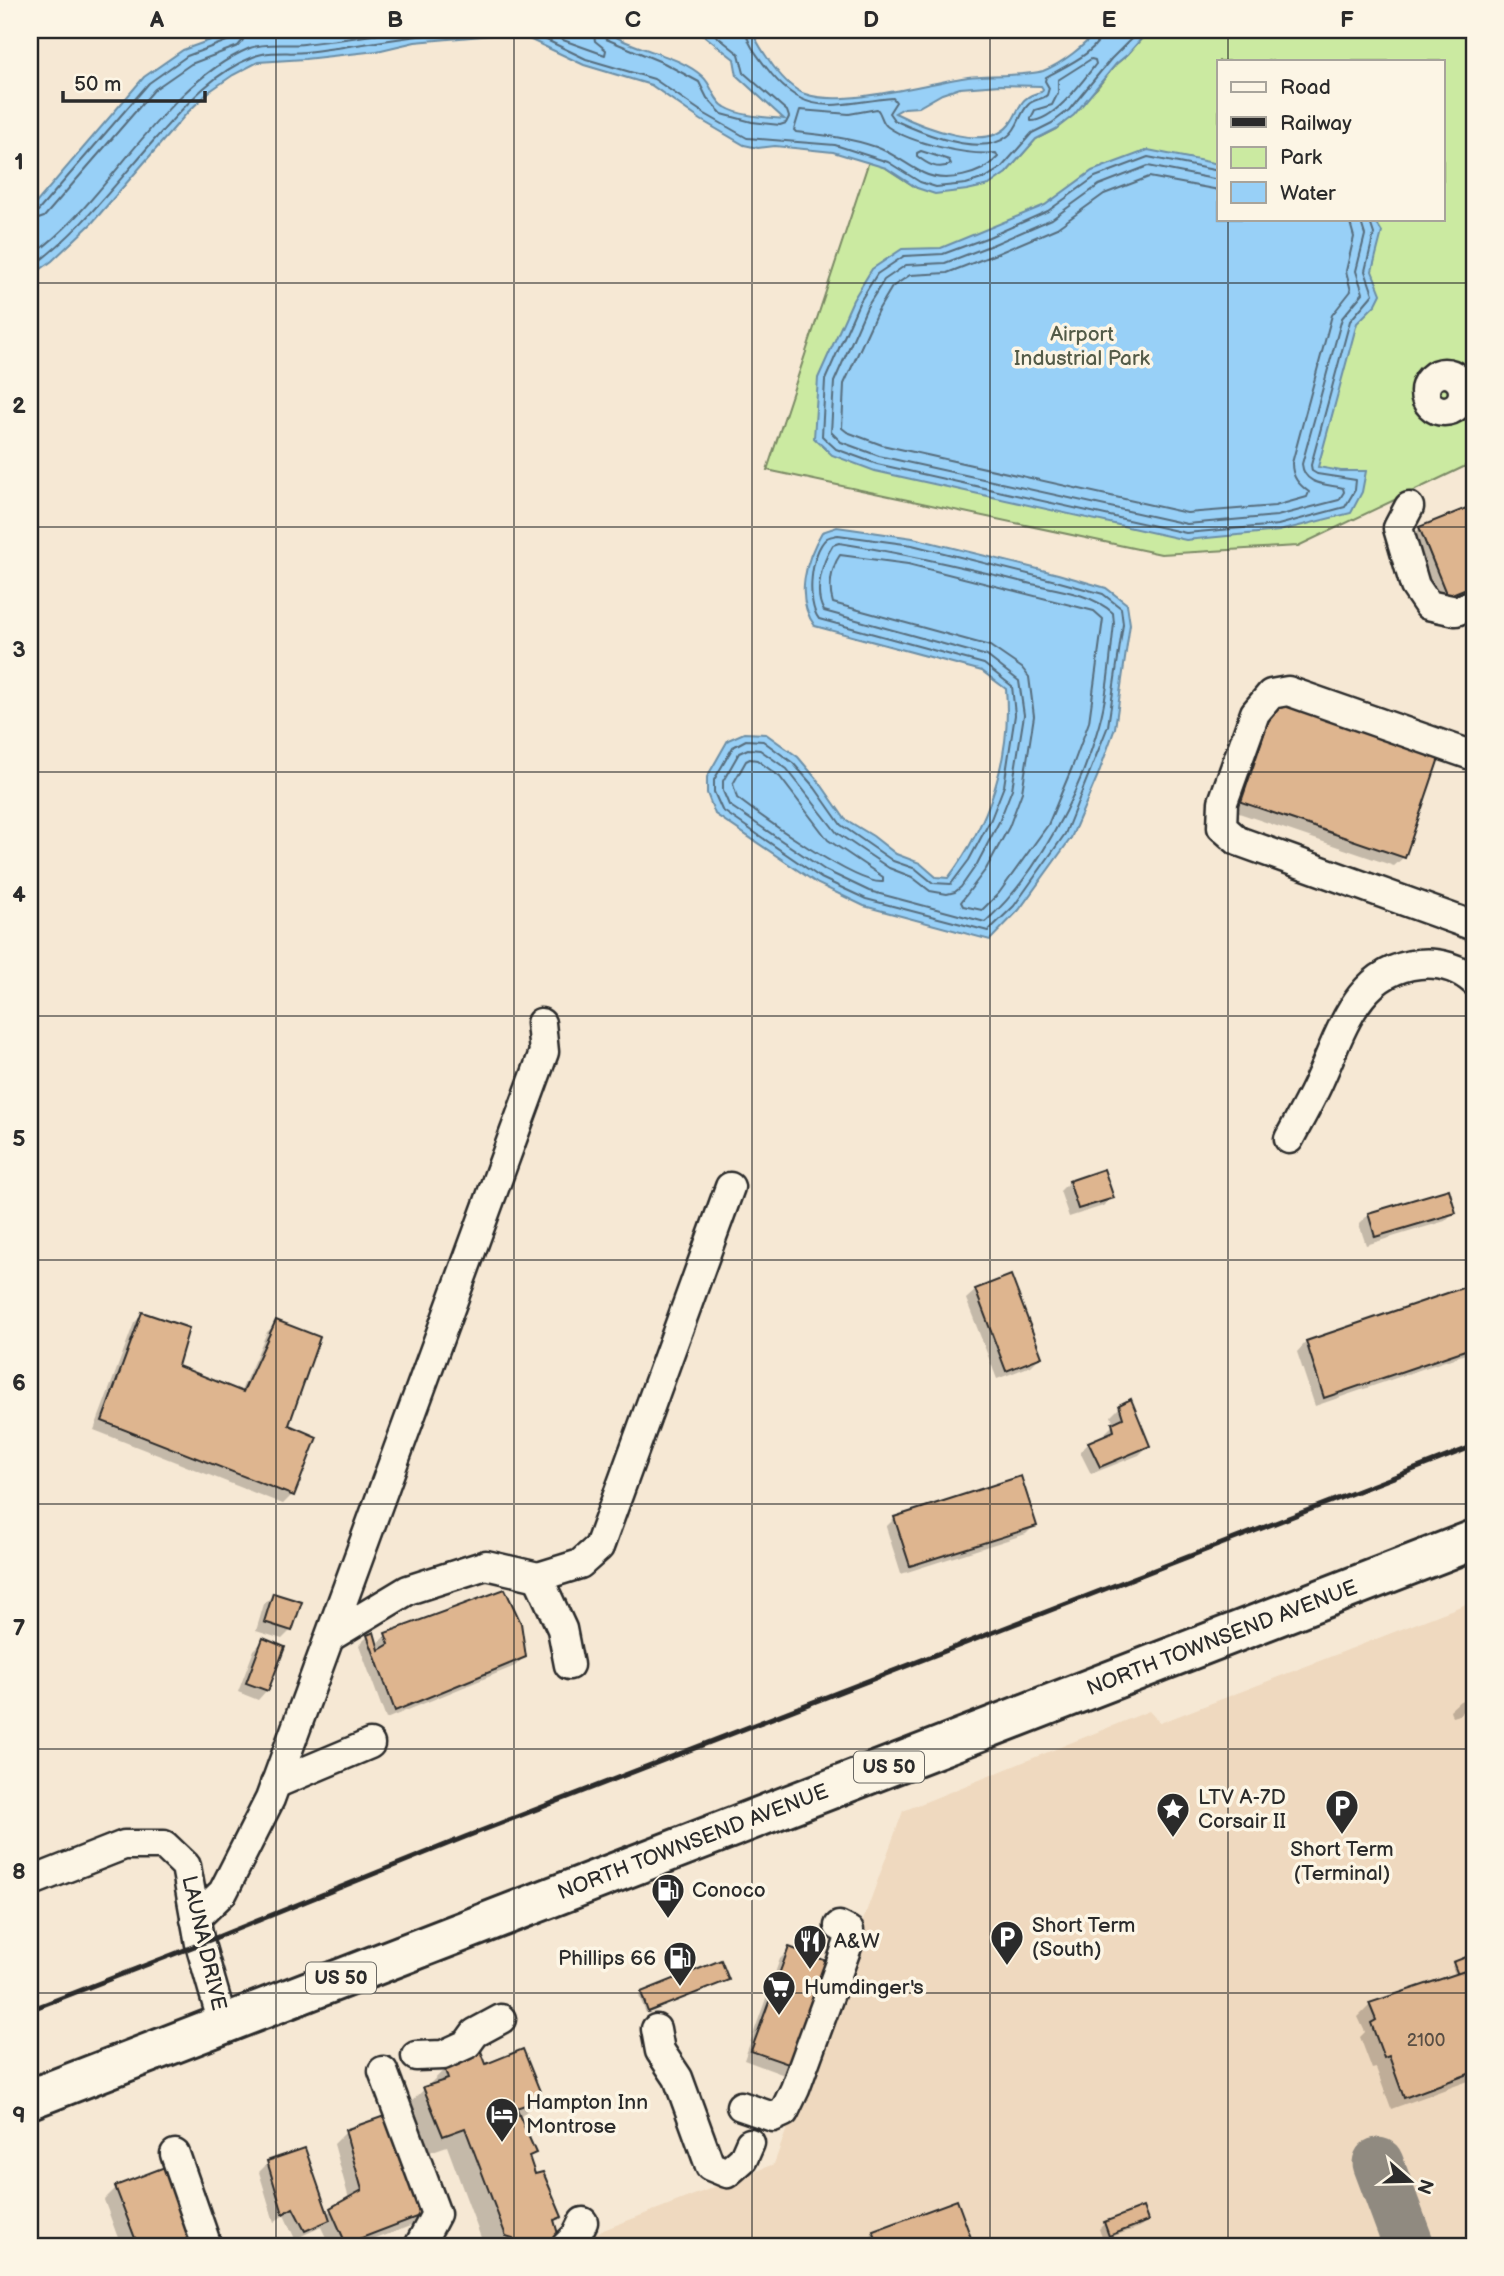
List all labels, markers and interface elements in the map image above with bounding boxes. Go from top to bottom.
text: A [149,6,165,34]
text: B [387,6,403,34]
text: C [625,6,641,34]
text: D [863,6,879,34]
text: E [1102,6,1117,34]
text: F [1340,6,1354,34]
scale bar [63,60,205,104]
legend [1217,60,1444,220]
text: 50 m [74,72,121,97]
text: Road [1280,75,1331,100]
text: Railway [1280,111,1352,136]
text: Park [1280,145,1323,170]
text: 1 [14,148,24,176]
text: Water [1280,181,1336,206]
park label: Airport Industrial Park [1014,322,1151,371]
text: 2 [12,392,26,420]
text: 3 [12,636,26,664]
text: 4 [12,881,26,909]
text: 5 [12,1125,26,1153]
text: 6 [12,1369,26,1397]
street label: NORTH TOWNSEND AVENUE [1083,1575,1361,1701]
text: 7 [13,1614,26,1642]
road number: US 50 [854,1751,924,1782]
street label: NORTH TOWNSEND AVENUE [554,1779,832,1905]
place label: LTV A-7D Corsair II [1198,1785,1286,1834]
parking icon: Short Term (Terminal) [1323,1787,1361,1836]
place icon: LTV A-7D Corsair II [1154,1790,1192,1839]
place label: Short Term (Terminal) [1290,1837,1394,1886]
text: 8 [12,1858,26,1886]
fuel station icon: Conoco [649,1871,687,1920]
street label: LAUNA DRIVE [176,1873,232,2013]
place label: Conoco [692,1878,766,1903]
place label: Short Term (South) [1032,1913,1135,1962]
parking icon: Short Term (South) [988,1918,1026,1967]
restaurant icon: A&W [791,1922,829,1971]
place label: A&W [834,1929,880,1954]
fuel station icon: Phillips 66 [661,1939,699,1988]
place label: Phillips 66 [558,1946,656,1971]
road number: US 50 [306,1962,376,1994]
supermarket icon: Humdinger's [760,1968,798,2017]
place label: Humdinger's [804,1975,924,2000]
house number: 2100 [1407,2030,1445,2051]
place label: Hampton Inn Montrose [526,2090,648,2139]
hotel icon: Hampton Inn Montrose [483,2095,521,2144]
text: 9 [12,2102,26,2130]
north arrow [1374,2146,1444,2216]
text: N [1411,2176,1438,2197]

